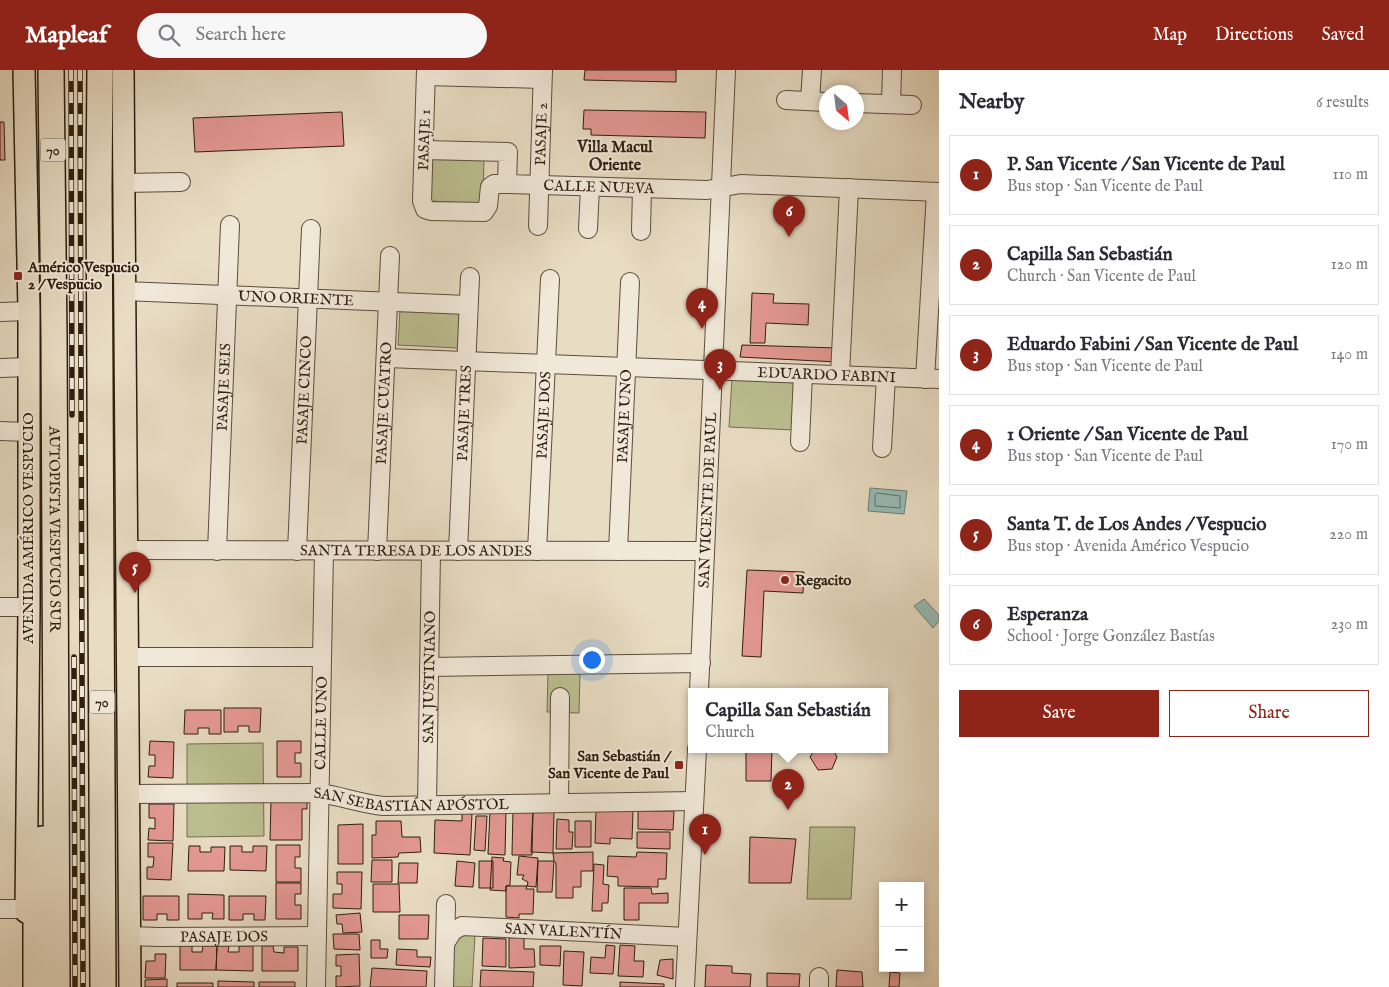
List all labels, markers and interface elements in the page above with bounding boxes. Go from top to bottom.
search box [137,13,487,58]
text: Mapleaf [25,20,107,51]
icon: search [155,21,183,49]
text: Search here [195,23,286,47]
text: Map [1153,24,1187,47]
text: Directions [1215,24,1293,47]
text: Saved [1321,24,1364,47]
north arrow [819,85,864,130]
text: Nearby [959,89,1024,116]
text: 6 results [1316,93,1369,113]
street label: PASAJE 2 [531,102,552,166]
street label: PASAJE 1 [414,109,435,171]
road number: 70 [40,138,66,162]
district label: Villa Macul Oriente [576,138,653,176]
text: P. San Vicente / San Vicente de Paul [1007,153,1285,177]
text: 1 [973,165,979,185]
text: 110 m [1332,165,1368,185]
street label: CALLE NUEVA [543,176,656,198]
text: Bus stop · San Vicente de Paul [1007,177,1203,197]
pin: 6 [773,196,805,237]
text: Capilla San Sebastián [1007,243,1173,267]
text: 2 [972,255,980,275]
text: 120 m [1331,255,1368,275]
place label: Américo Vespucio 2 / Vespucio [27,258,139,294]
text: Church · San Vicente de Paul [1007,267,1196,287]
marker: Américo Vespucio 2 / Vespucio [12,270,24,282]
street label: UNO ORIENTE [238,287,354,310]
pin: 4 [686,288,718,329]
text: Eduardo Fabini / San Vicente de Paul [1007,333,1298,357]
street label: PASAJE CINCO [293,335,316,445]
street label: PASAJE CUATRO [372,341,396,465]
street label: PASAJE SEIS [213,343,235,432]
text: 3 [973,345,979,365]
text: 140 m [1330,345,1368,365]
pin: 3 [704,349,736,390]
text: Bus stop · San Vicente de Paul [1007,357,1203,377]
street label: EDUARDO FABINI [757,363,897,387]
street label: PASAJE TRES [453,365,476,462]
street label: PASAJE UNO [613,369,636,463]
street label: PASAJE DOS [532,371,556,460]
street label: AVENIDA AMÉRICO VESPUCIO [19,412,38,645]
street label: SAN VICENTE DE PAUL [694,412,721,588]
text: 1 Oriente / San Vicente de Paul [1007,423,1248,447]
street label: AUTOPISTA VESPUCIO SUR [44,425,64,633]
text: 4 [972,435,980,455]
text: 170 m [1331,435,1368,455]
text: Bus stop · San Vicente de Paul [1007,447,1203,467]
text: Santa T. de Los Andes / Vespucio [1007,513,1267,537]
text: 5 [973,525,979,545]
text: 220 m [1329,525,1368,545]
text: Bus stop · Avenida Américo Vespucio [1007,537,1249,557]
street label: SANTA TERESA DE LOS ANDES [300,541,532,561]
pin: 5 [119,552,151,593]
place label: Regacito [795,571,851,590]
marker: Regacito [779,574,791,586]
text: Esperanza [1007,603,1088,627]
street label: SAN JUSTINIANO [419,611,440,744]
text: 6 [973,615,979,635]
text: 230 m [1331,615,1368,635]
text: School · Jorge González Bastías [1007,627,1215,647]
your location [579,647,605,673]
street label: CALLE UNO [311,676,332,770]
popup [688,688,888,753]
road number: 70 [90,690,114,714]
button: Save [959,690,1159,737]
button: Share [1169,690,1369,737]
text: Capilla San Sebastián [705,699,871,723]
text: Church [705,723,755,743]
place label: San Sebastián / San Vicente de Paul [548,747,672,783]
marker: San Sebastián / San Vicente de Paul [673,759,685,771]
pin: 2 [772,769,804,810]
street label: SAN SEBASTIÁN APÓSTOL [314,784,509,816]
pin: 1 [689,814,721,855]
map controls [879,882,924,972]
button: + [879,882,924,927]
street label: SAN VALENTÍN [504,919,623,944]
street label: PASAJE DOS [180,927,268,947]
button: − [879,927,924,972]

